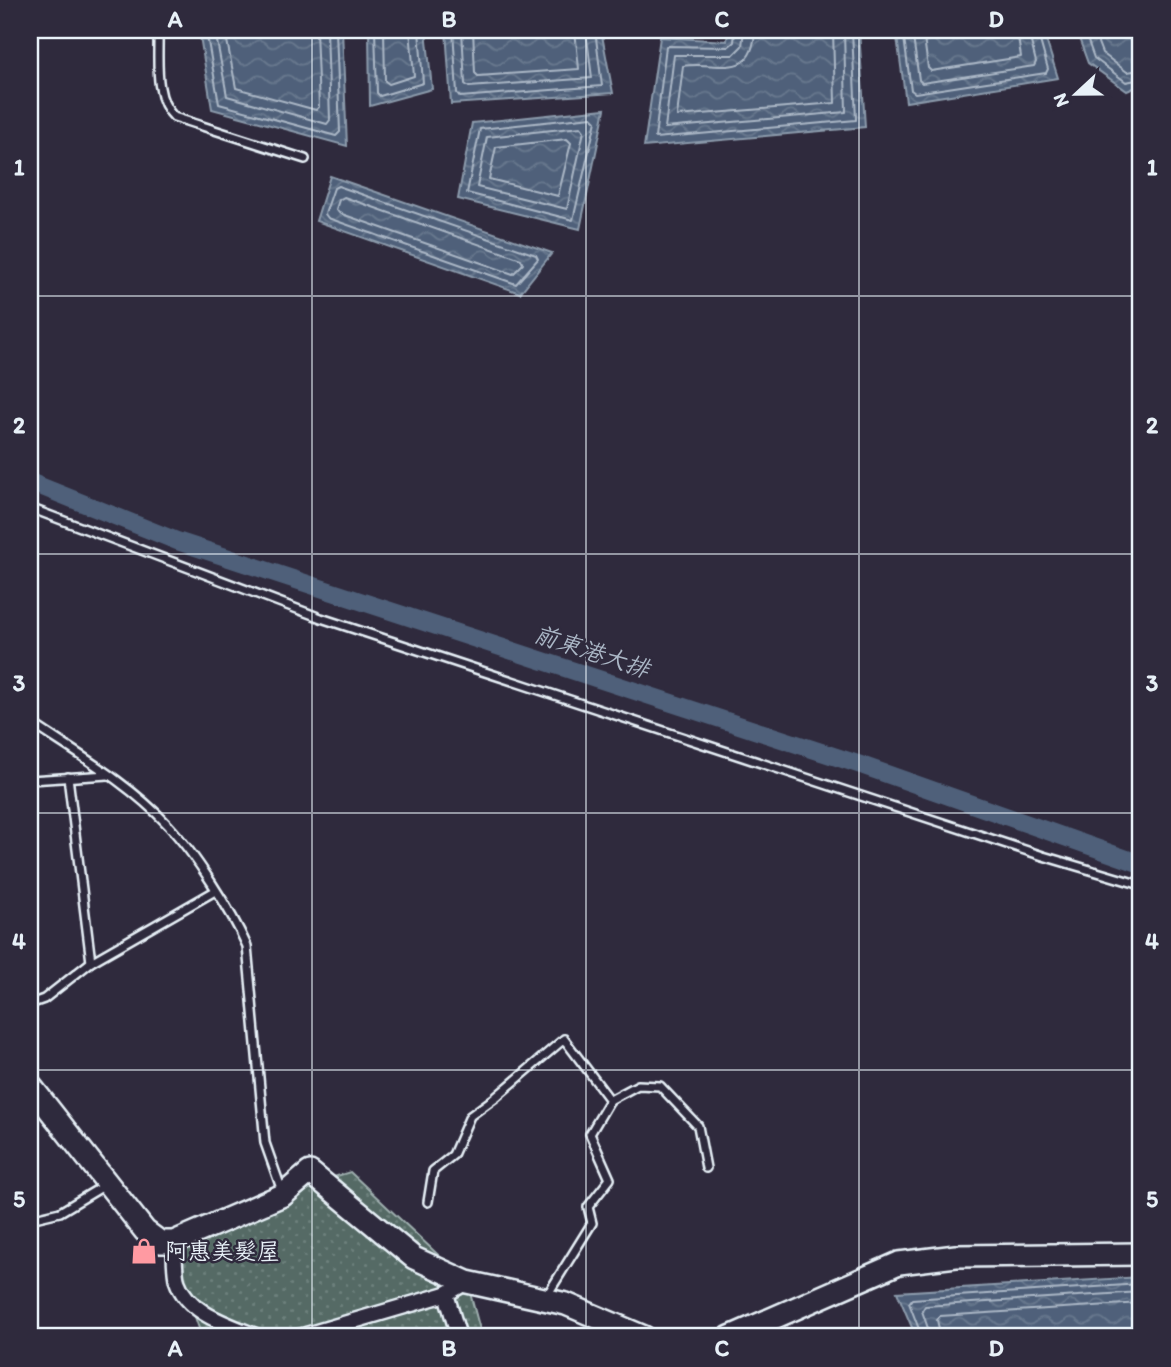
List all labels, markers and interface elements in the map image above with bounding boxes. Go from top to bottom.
text: A [167,5,183,33]
text: B [442,5,457,33]
text: C [715,5,730,33]
text: D [988,5,1004,33]
north arrow [1042,60,1112,130]
text: N [1048,90,1074,110]
text: 1 [14,153,25,181]
text: 1 [1147,153,1158,181]
text: 2 [13,411,26,439]
text: 2 [1146,411,1159,439]
water label: 前東港大排 [530,619,655,684]
text: 3 [13,669,26,697]
text: 3 [1146,669,1159,697]
text: 4 [12,927,26,955]
text: 4 [1145,927,1159,955]
text: 5 [13,1185,25,1213]
text: 5 [1146,1185,1158,1213]
shop icon: 阿惠美髮屋 [129,1236,159,1266]
place label: 阿惠美髮屋 [165,1237,280,1265]
text: A [167,1334,183,1362]
text: B [442,1334,457,1362]
text: C [715,1334,730,1362]
text: D [988,1334,1004,1362]

